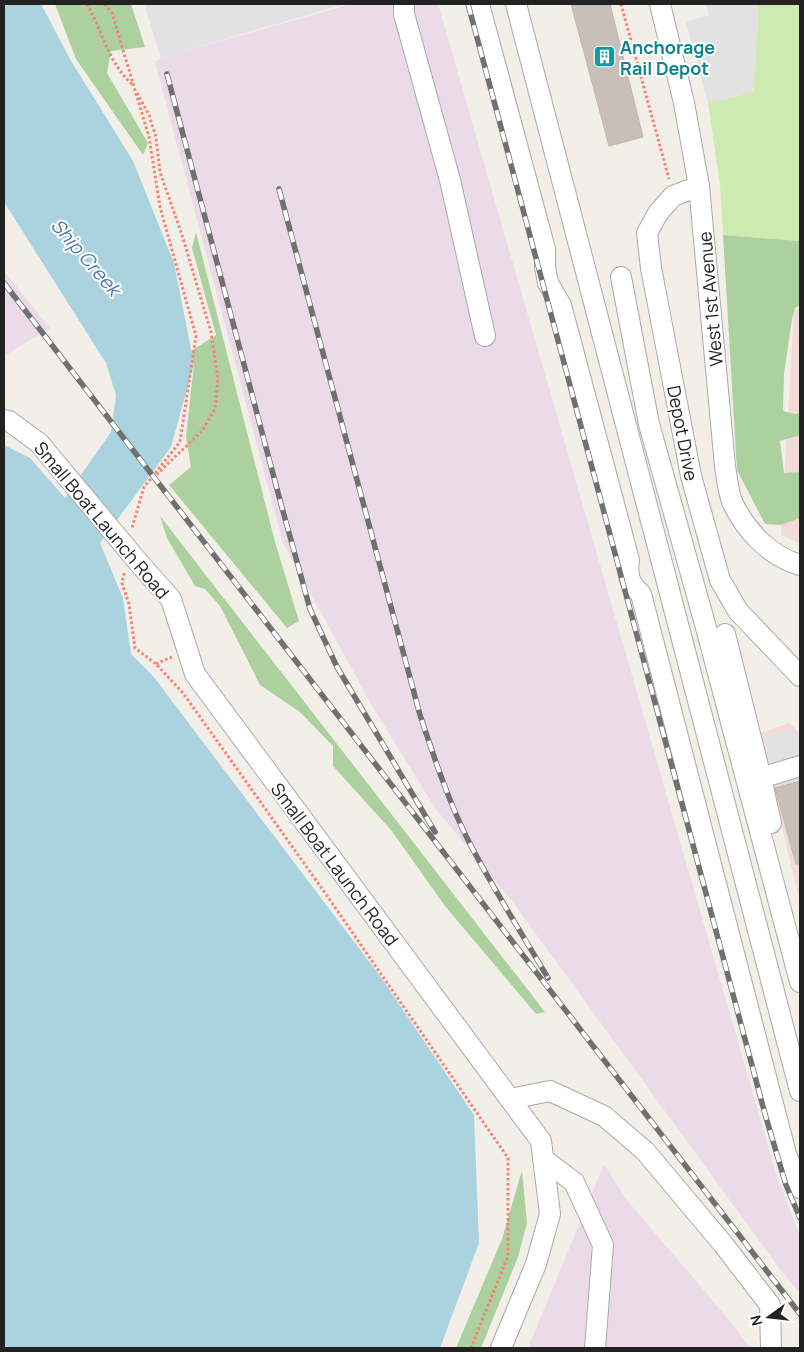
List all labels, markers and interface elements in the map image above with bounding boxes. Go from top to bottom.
place label: Anchorage Rail Depot [620,35,715,80]
building icon: Anchorage Rail Depot [592,45,616,69]
water label: Ship Creek [45,213,128,303]
street label: West 1st Avenue [692,230,728,368]
street label: Depot Drive [662,383,704,483]
street label: Small Boat Launch Road [29,436,175,604]
street label: Small Boat Launch Road [266,778,404,950]
north arrow [744,1292,794,1342]
text: N [745,1313,766,1328]

